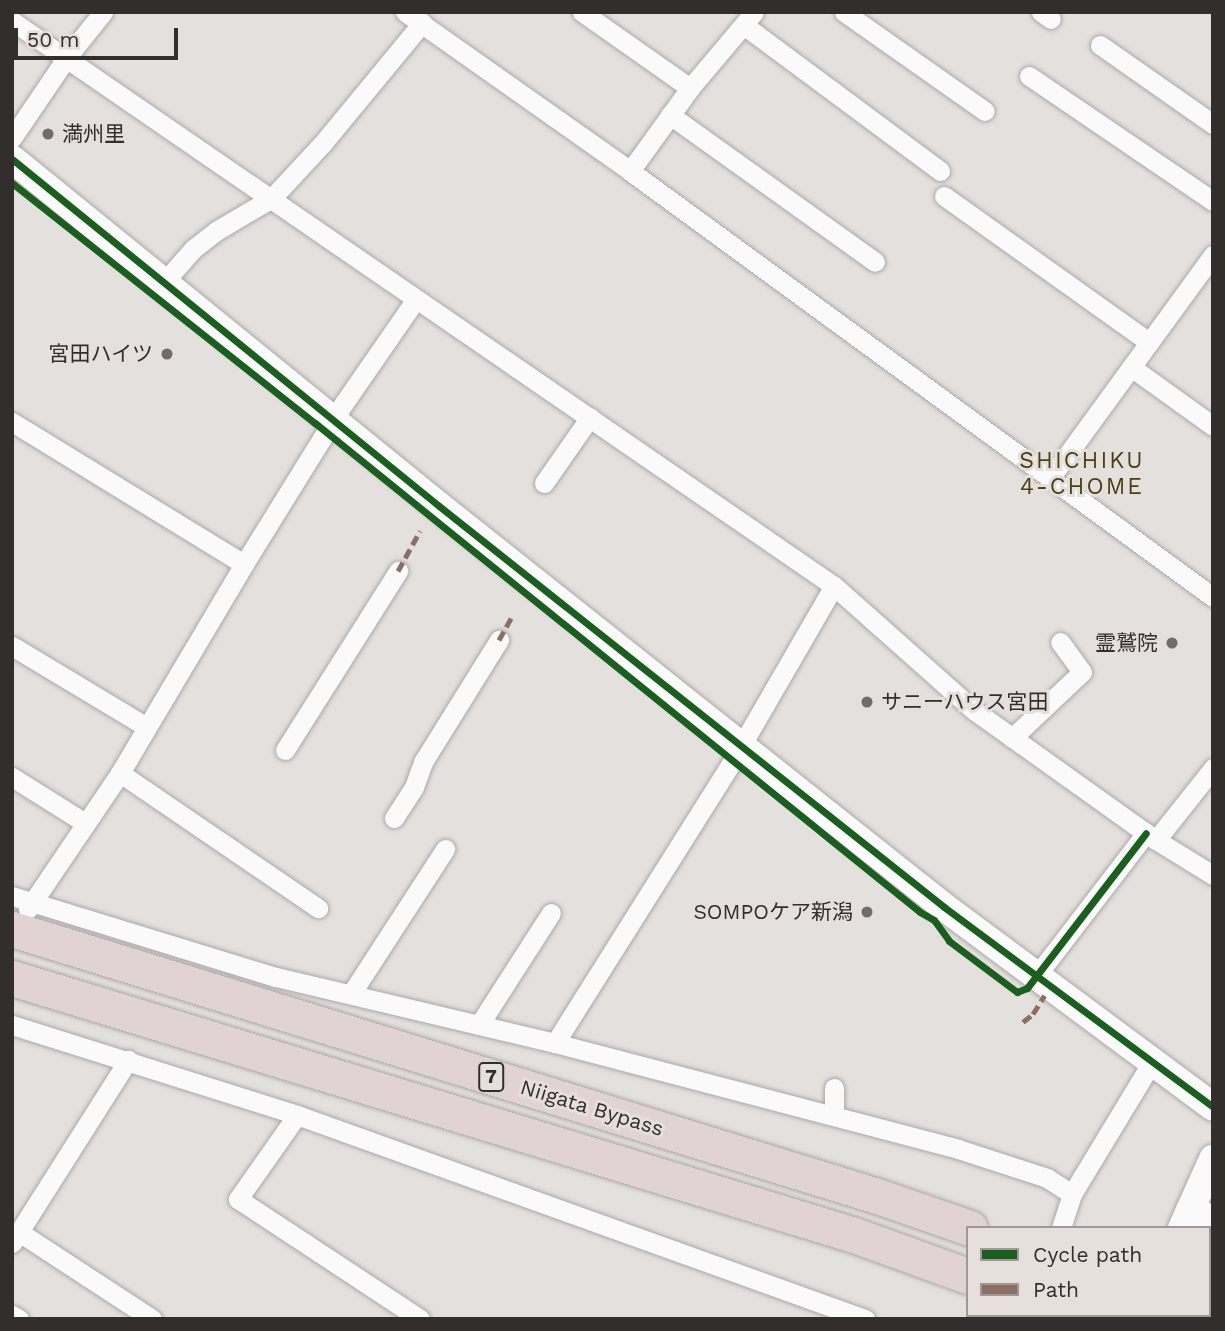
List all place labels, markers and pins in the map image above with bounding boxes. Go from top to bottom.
place label: 満州里 [62,121,125,147]
marker: 満州里 [40,126,56,142]
place label: 宮田ハイツ [48,341,153,367]
marker: 宮田ハイツ [159,346,175,362]
place label: 霊鷲院 [1095,630,1158,656]
marker: 霊鷲院 [1164,635,1180,651]
place label: サニーハウス宮田 [881,689,1049,715]
marker: サニーハウス宮田 [859,694,875,710]
place label: SOMPOケア新潟 [693,899,853,925]
marker: SOMPOケア新潟 [859,904,875,920]

